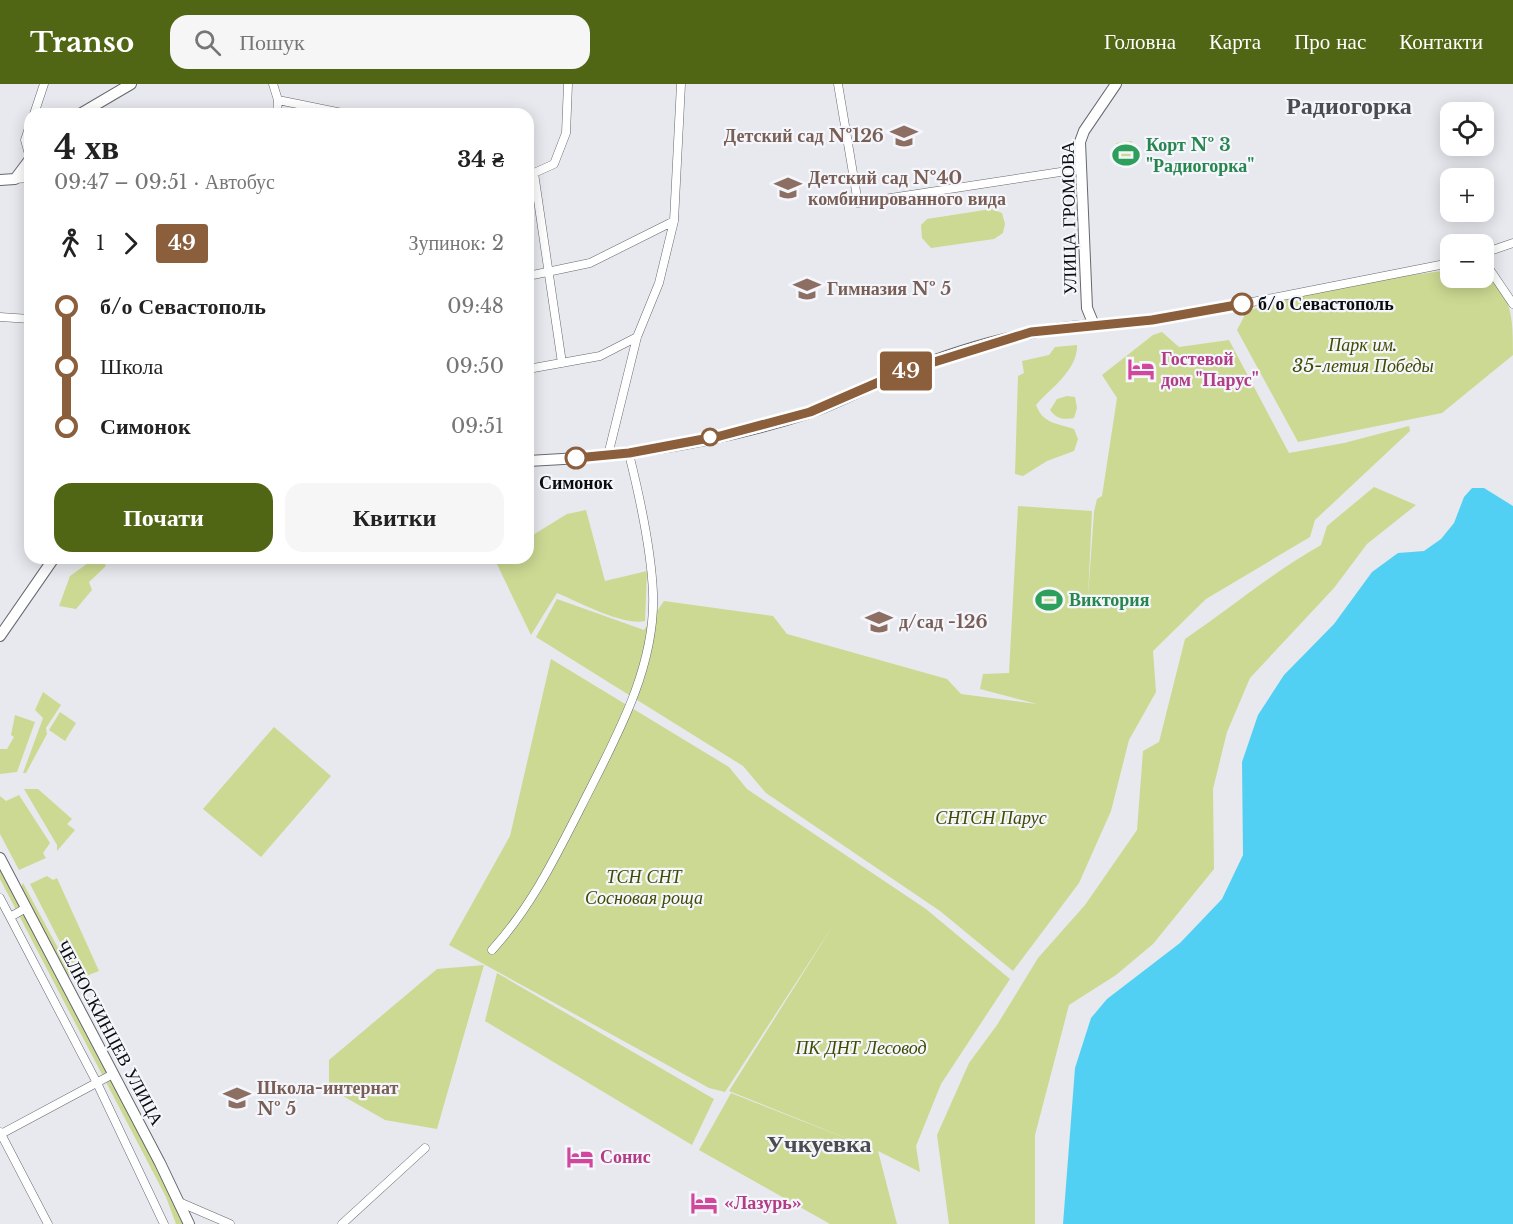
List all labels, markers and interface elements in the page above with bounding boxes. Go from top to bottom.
search box [170,15,590,69]
text: Transo [30,25,134,60]
icon: search [191,26,224,59]
text: Пошук [239,29,305,56]
text: Головна [1104,29,1176,55]
text: Карта [1209,29,1261,55]
text: Про нас [1294,29,1366,55]
text: Контакти [1399,29,1483,55]
district label: Радиогорка [1286,91,1412,120]
map controls [1440,102,1494,288]
button: locate [1440,102,1494,156]
school or university icon: Детский сад №126 [889,121,919,151]
place label: Детский сад №126 [724,125,884,147]
text: 4 хв [54,127,119,168]
place label: Корт № 3 "Радиогорка" [1146,134,1254,177]
sports icon: Корт № 3 "Радиогорка" [1111,140,1141,170]
street label: УЛИЦА ГРОМОВА [1057,141,1081,295]
text: 34 ₴ [457,146,504,173]
place label: Детский сад №40 комбинированного вида [808,167,1006,210]
button: + [1440,168,1494,222]
text: 09:47 – 09:51 · Автобус [54,170,275,194]
school or university icon: Детский сад №40 комбинированного вида [773,173,803,203]
icon: walk [54,227,87,260]
icon: forward [114,227,147,260]
text: 49 [168,230,196,256]
text: 1 [96,231,105,255]
text: Зупинок: 2 [408,231,504,255]
button: − [1440,234,1494,288]
school or university icon: Гимназия № 5 [792,274,822,304]
place label: Гимназия № 5 [827,278,951,300]
text: б/о Севастополь [100,293,266,320]
marker: б/о Севастополь [1231,293,1253,315]
place label: б/о Севастополь [1258,293,1394,315]
text: 09:48 [447,294,504,318]
park label: Парк им. 35-летия Победы [1292,334,1434,377]
place label: Гостевой дом "Парус" [1161,348,1259,391]
line badge: 49 [879,352,933,390]
text: Школа [100,353,163,380]
text: 09:50 [446,354,504,378]
hotel icon: Гостевой дом "Парус" [1126,354,1156,384]
text: 49 [892,358,920,384]
text: Симонок [100,413,191,440]
text: 09:51 [451,414,504,438]
unlabelled marker [701,428,719,446]
marker: Симонок [565,447,587,469]
place label: Симонок [539,472,614,494]
button: Почати [54,483,273,552]
button: Квитки [285,483,504,552]
sports icon: Виктория [1034,585,1064,615]
place label: Виктория [1069,589,1150,611]
school or university icon: д/сад -126 [864,607,894,637]
place label: д/сад -126 [899,611,988,633]
park label: СНТСН Парус [935,807,1047,829]
park label: ТСН СНТ Сосновая роща [585,866,703,909]
street label: ЧЕЛЮСКИНЦЕВ УЛИЦА [52,937,168,1129]
park label: ПК ДНТ Лесовод [794,1037,927,1059]
place label: Школа-интернат № 5 [257,1077,398,1120]
school or university icon: Школа-интернат № 5 [222,1083,252,1113]
district label: Учкуевка [767,1129,871,1158]
hotel icon: Сонис [565,1142,595,1172]
place label: Сонис [600,1146,651,1168]
hotel icon: «Лазурь» [689,1188,719,1218]
place label: «Лазурь» [724,1192,802,1214]

